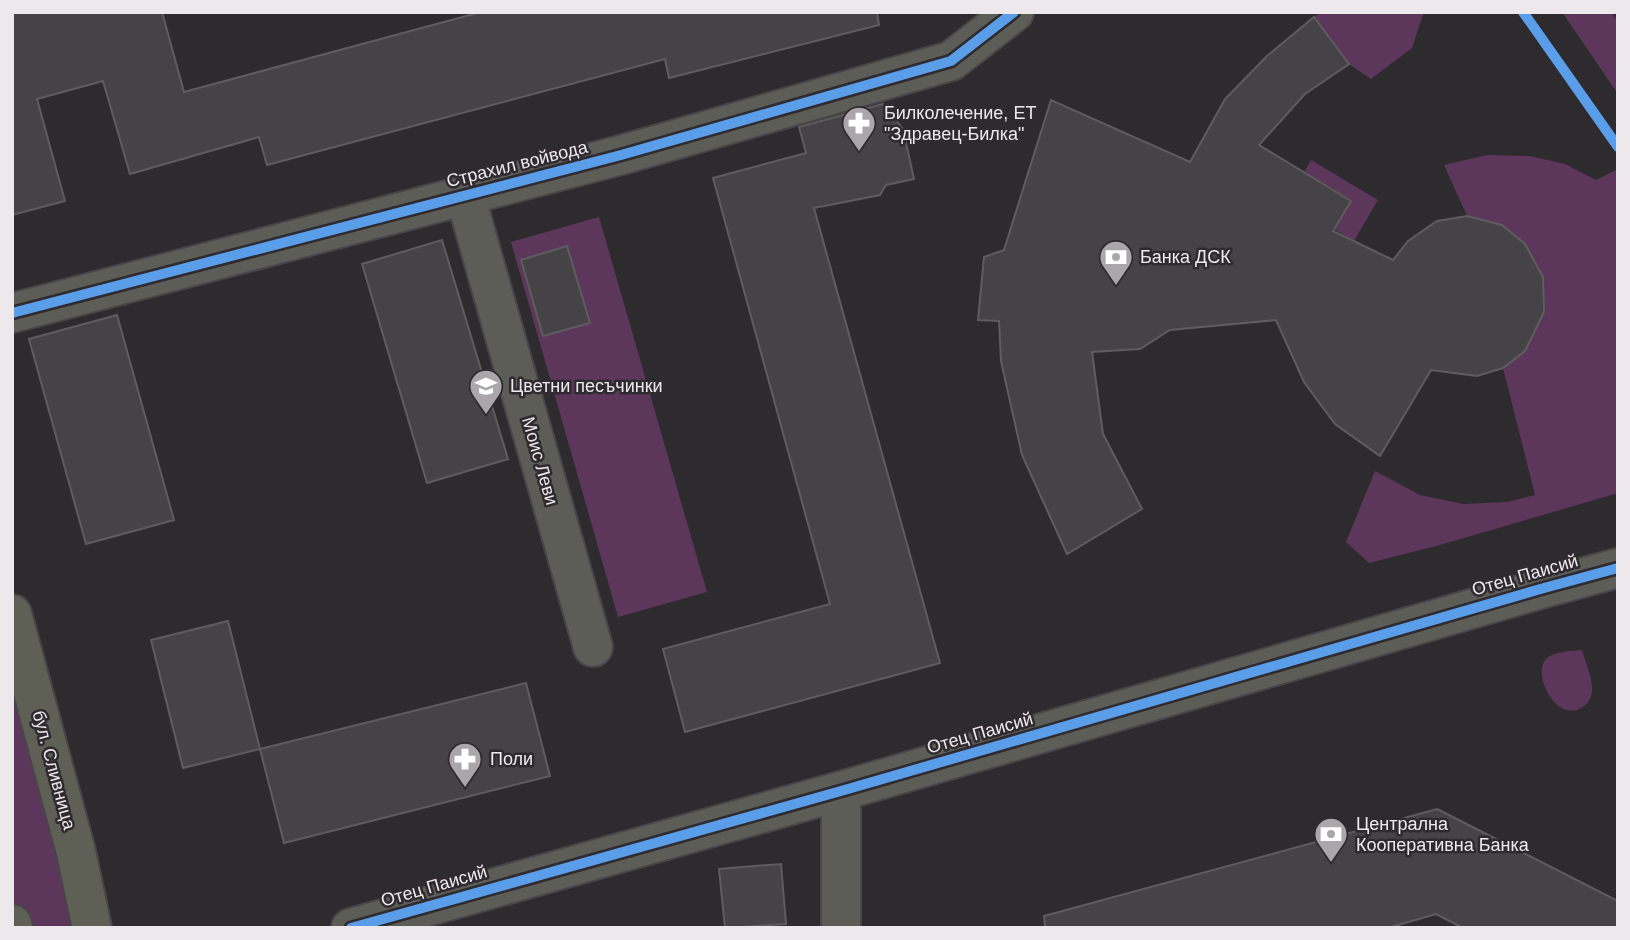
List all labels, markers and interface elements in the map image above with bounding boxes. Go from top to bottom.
place label: Билколечение, ЕТ "Здравец-Билка" [884,103,1036,144]
pharmacy icon: Билколечение, ЕТ "Здравец-Билка" [840,104,878,153]
street label: Страхил войвода [444,137,591,191]
bank icon: Банка ДСК [1097,238,1135,287]
place label: Банка ДСК [1140,247,1231,267]
school or university icon: Цветни песъчинки [467,367,505,416]
place label: Цветни песъчинки [510,376,663,396]
street label: Моис Леви [518,415,562,507]
street label: Отец Паисий [1470,550,1580,600]
street label: бул. Сливница [28,708,80,833]
street label: Отец Паисий [925,708,1035,758]
pharmacy icon: Поли [446,740,484,789]
place label: Поли [490,749,533,769]
place label: Централна Кооперативна Банка [1356,814,1530,855]
bank icon: Централна Кооперативна Банка [1312,815,1350,864]
street label: Отец Паисий [379,861,489,911]

